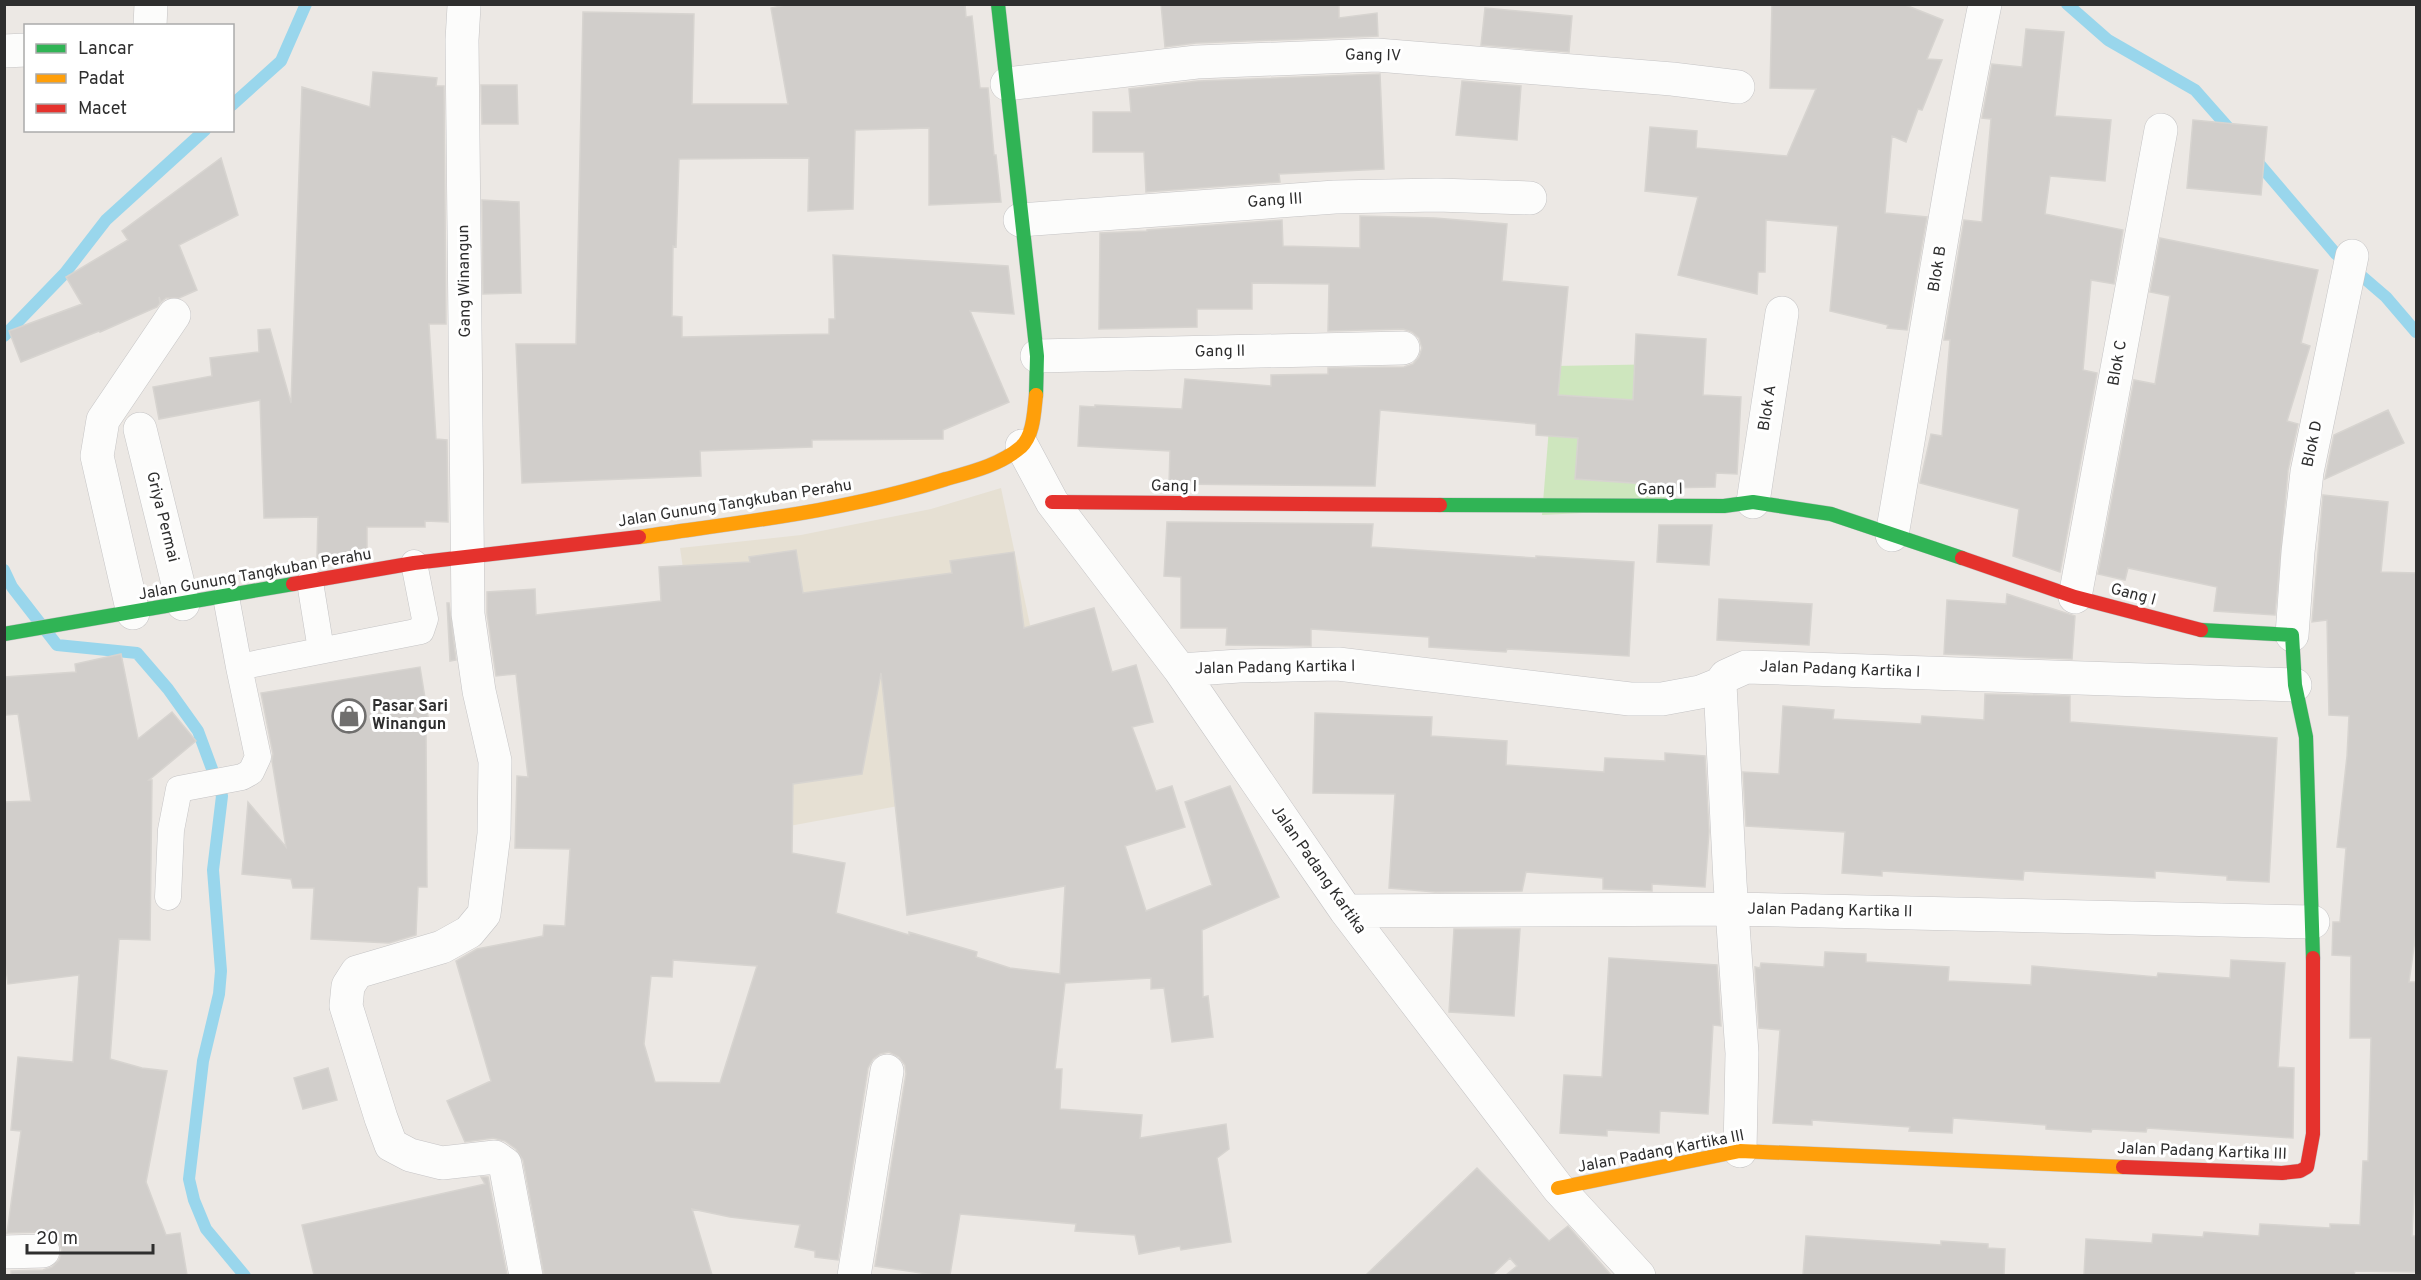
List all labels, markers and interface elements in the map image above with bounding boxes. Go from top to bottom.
legend [24,24,234,132]
text: Lancar [78,38,134,61]
street label: Gang IV [1345,46,1401,66]
text: Padat [78,68,125,91]
text: Macet [78,98,127,121]
street label: Gang III [1247,189,1303,213]
street label: Gang Winangun [454,224,476,338]
street label: Blok B [1924,245,1952,293]
street label: Blok C [2104,338,2132,388]
street label: Gang II [1195,342,1245,362]
street label: Blok A [1755,384,1782,432]
street label: Blok D [2298,419,2328,469]
street label: Griya Permai [141,470,183,564]
street label: Jalan Gunung Tangkuban Perahu [617,476,853,532]
street label: Gang I [1151,477,1197,497]
street label: Gang I [1637,480,1683,500]
street label: Jalan Gunung Tangkuban Perahu [137,545,373,605]
street label: Gang I [2108,579,2158,611]
street label: Jalan Padang Kartika I [1194,657,1356,679]
street label: Jalan Padang Kartika I [1759,657,1921,683]
place label: Pasar Sari Winangun [372,697,448,735]
shop icon: Pasar Sari Winangun [331,698,367,734]
street label: Jalan Padang Kartika [1266,802,1370,938]
street label: Jalan Padang Kartika II [1747,900,1913,922]
street label: Jalan Padang Kartika III [1576,1126,1746,1178]
street label: Jalan Padang Kartika III [2117,1139,2287,1165]
scale bar [27,1217,153,1255]
text: 20 m [36,1228,78,1251]

